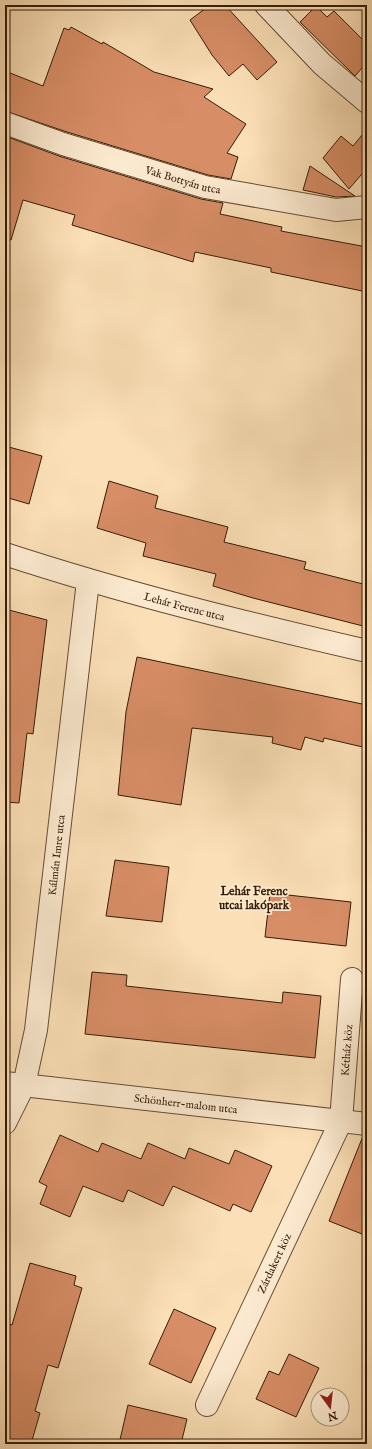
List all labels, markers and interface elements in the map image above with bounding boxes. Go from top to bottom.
street label: Vak Bottyán utca [142,163,222,198]
street label: Lehár Ferenc utca [142,590,226,625]
street label: Kálmán Imre utca [46,814,69,896]
district label: Lehár Ferenc utcai lakópark [219,884,290,914]
street label: Kétház köz [339,1024,356,1077]
street label: Schönherr-malom utca [133,1092,238,1117]
street label: Zárdakert köz [255,1231,295,1296]
north arrow [310,1387,350,1427]
text: N [325,1407,340,1424]

